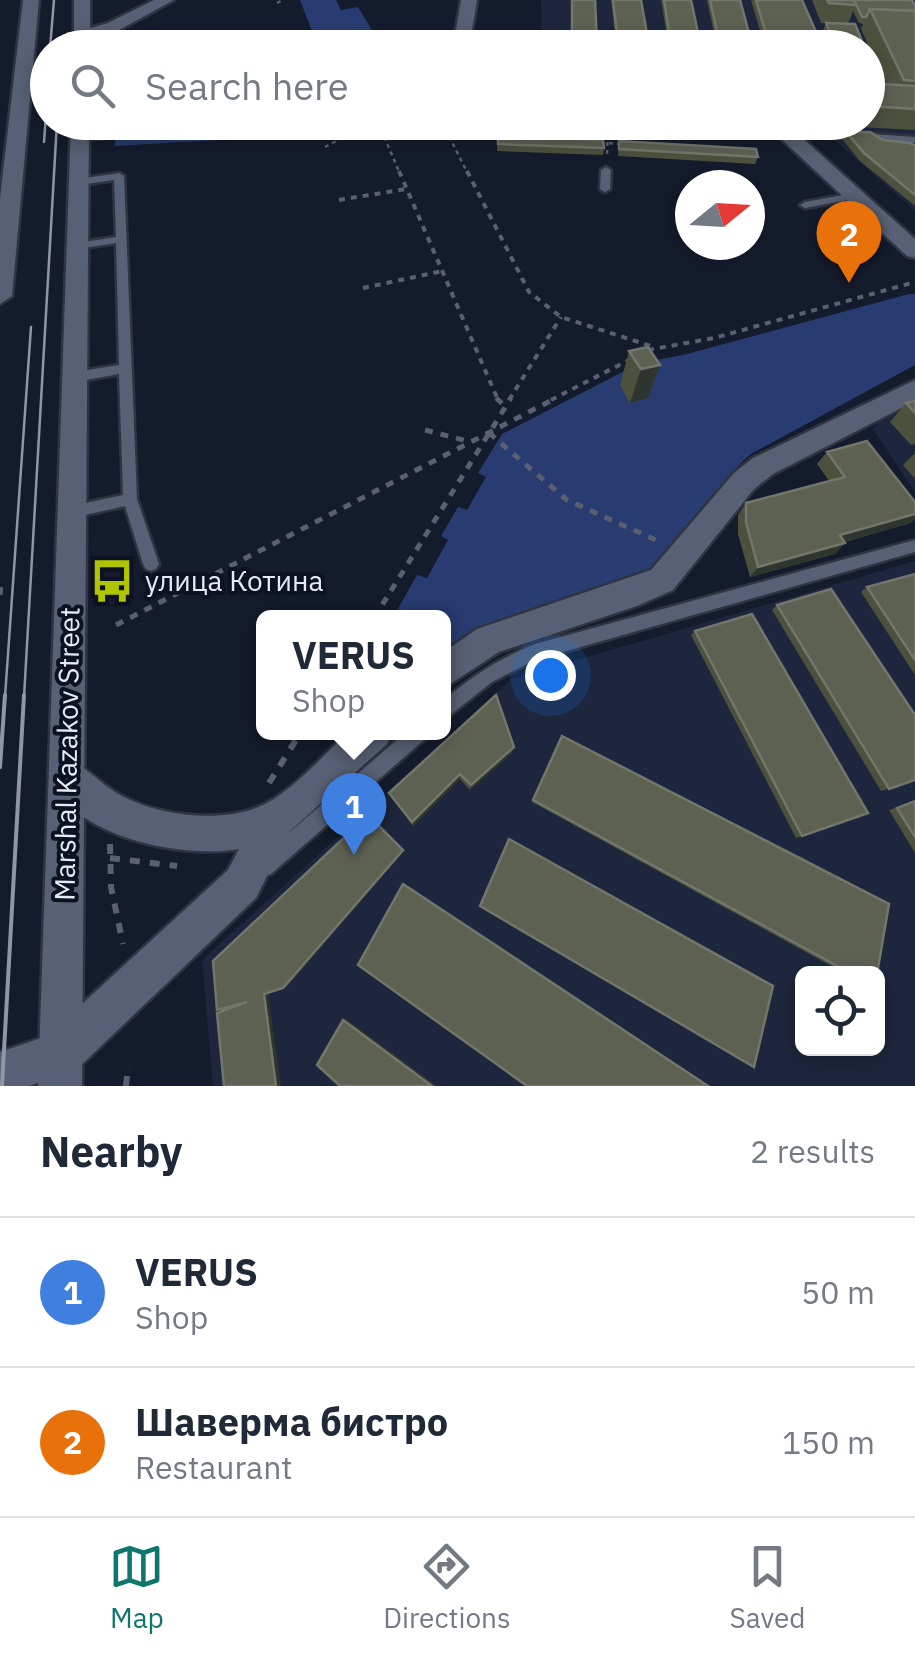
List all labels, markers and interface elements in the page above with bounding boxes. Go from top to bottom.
search box [30,30,885,140]
icon: search [65,58,120,113]
text: Search here [145,61,349,110]
north arrow [675,170,765,260]
pin: 2 [816,200,882,283]
bus stop icon: улица Котина [88,557,136,605]
place label: улица Котина [145,562,323,599]
street label: Marshal Kazakov Street [45,607,88,901]
popup [256,610,451,740]
text: VERUS [292,630,415,679]
your location [525,650,576,701]
text: Shop [292,679,365,721]
pin: 1 [322,772,386,855]
map controls [795,966,885,1056]
button: locate [795,966,885,1056]
text: Nearby [40,1124,182,1179]
text: 2 results [750,1130,875,1172]
text: VERUS [135,1247,258,1296]
text: 1 [63,1271,82,1313]
text: 50 m [801,1271,875,1313]
text: Shop [135,1296,208,1338]
text: Шаверма бистро [135,1397,448,1446]
text: 2 [63,1421,82,1463]
text: 150 m [782,1421,875,1463]
text: Restaurant [135,1446,293,1488]
tab: Map [109,1539,164,1636]
tab: Directions [383,1539,511,1636]
tab: Saved [729,1539,806,1636]

